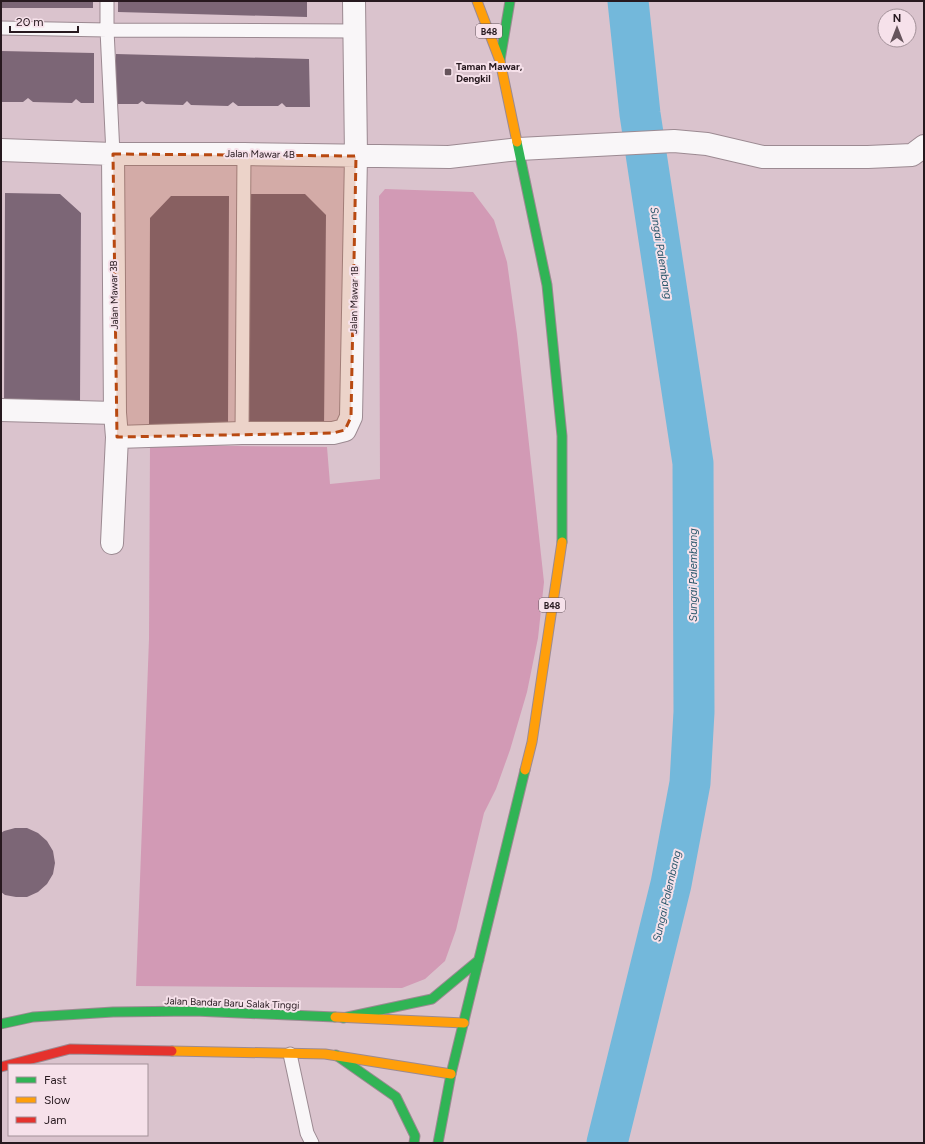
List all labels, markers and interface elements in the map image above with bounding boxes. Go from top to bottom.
scale bar [10,8,78,34]
north arrow [877,8,917,48]
text: N [893,12,901,25]
text: 20 m [16,15,44,29]
road number: B48 [476,24,502,38]
place label: Taman Mawar, Dengkil [456,60,523,85]
marker: Taman Mawar, Dengkil [443,67,453,77]
street label: Jalan Mawar 4B [225,147,295,161]
water label: Sungai Palembang [647,206,675,301]
street label: Jalan Mawar 3B [107,260,121,330]
street label: Jalan Mawar 1B [347,266,361,334]
water label: Sungai Palembang [687,528,700,622]
road number: B48 [539,598,565,612]
water label: Sungai Palembang [650,849,684,943]
street label: Jalan Bandar Baru Salak Tinggi [164,994,300,1012]
legend [8,1064,148,1136]
text: Fast [44,1073,67,1087]
text: Slow [44,1093,71,1107]
text: Jam [44,1113,67,1127]

